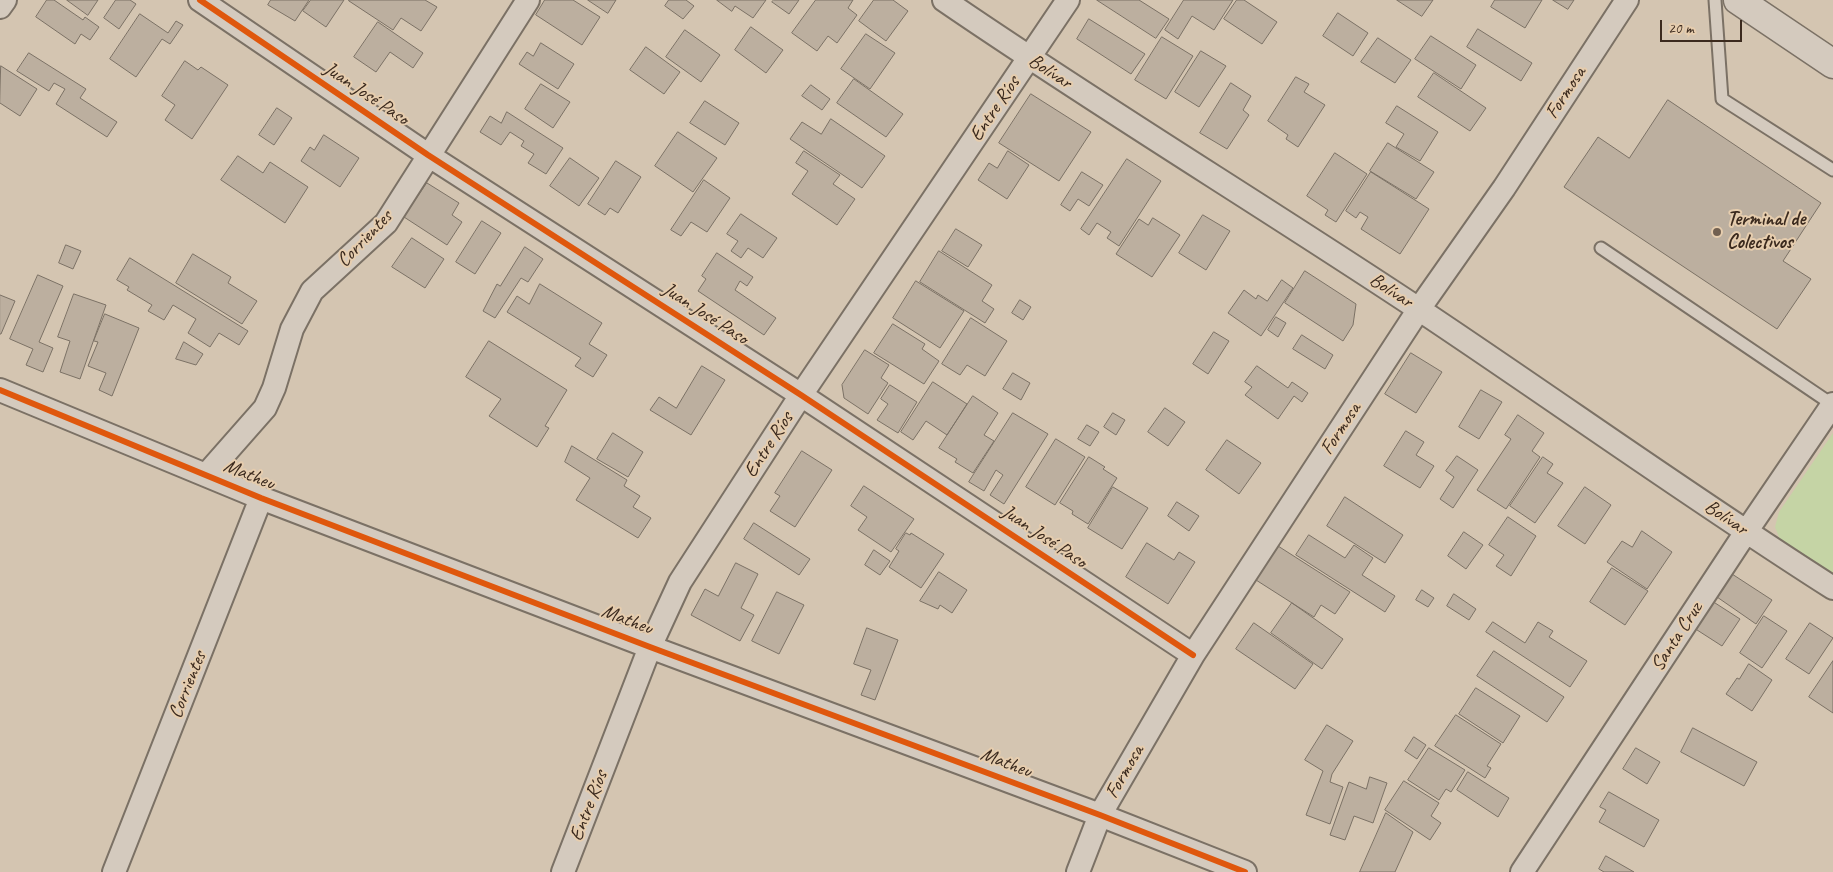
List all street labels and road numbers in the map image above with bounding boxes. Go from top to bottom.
street label: Bolívar [1024,49,1076,95]
street label: Juan José Paso [319,57,413,131]
street label: Formosa [1540,62,1592,124]
street label: Entre Ríos [965,72,1025,146]
street label: Corrientes [332,205,398,273]
street label: Bolívar [1365,268,1417,314]
street label: Juan José Paso [658,277,752,351]
street label: Formosa [1315,398,1367,460]
street label: Entre Ríos [739,408,799,482]
street label: Matheu [220,454,278,496]
street label: Bolívar [1700,495,1752,541]
street label: Juan José Paso [997,500,1091,574]
street label: Santa Cruz [1646,598,1708,676]
street label: Matheu [598,599,656,641]
street label: Corrientes [164,648,212,722]
street label: Formosa [1100,741,1150,803]
street label: Matheu [977,742,1035,784]
street label: Entre Ríos [565,768,613,844]

